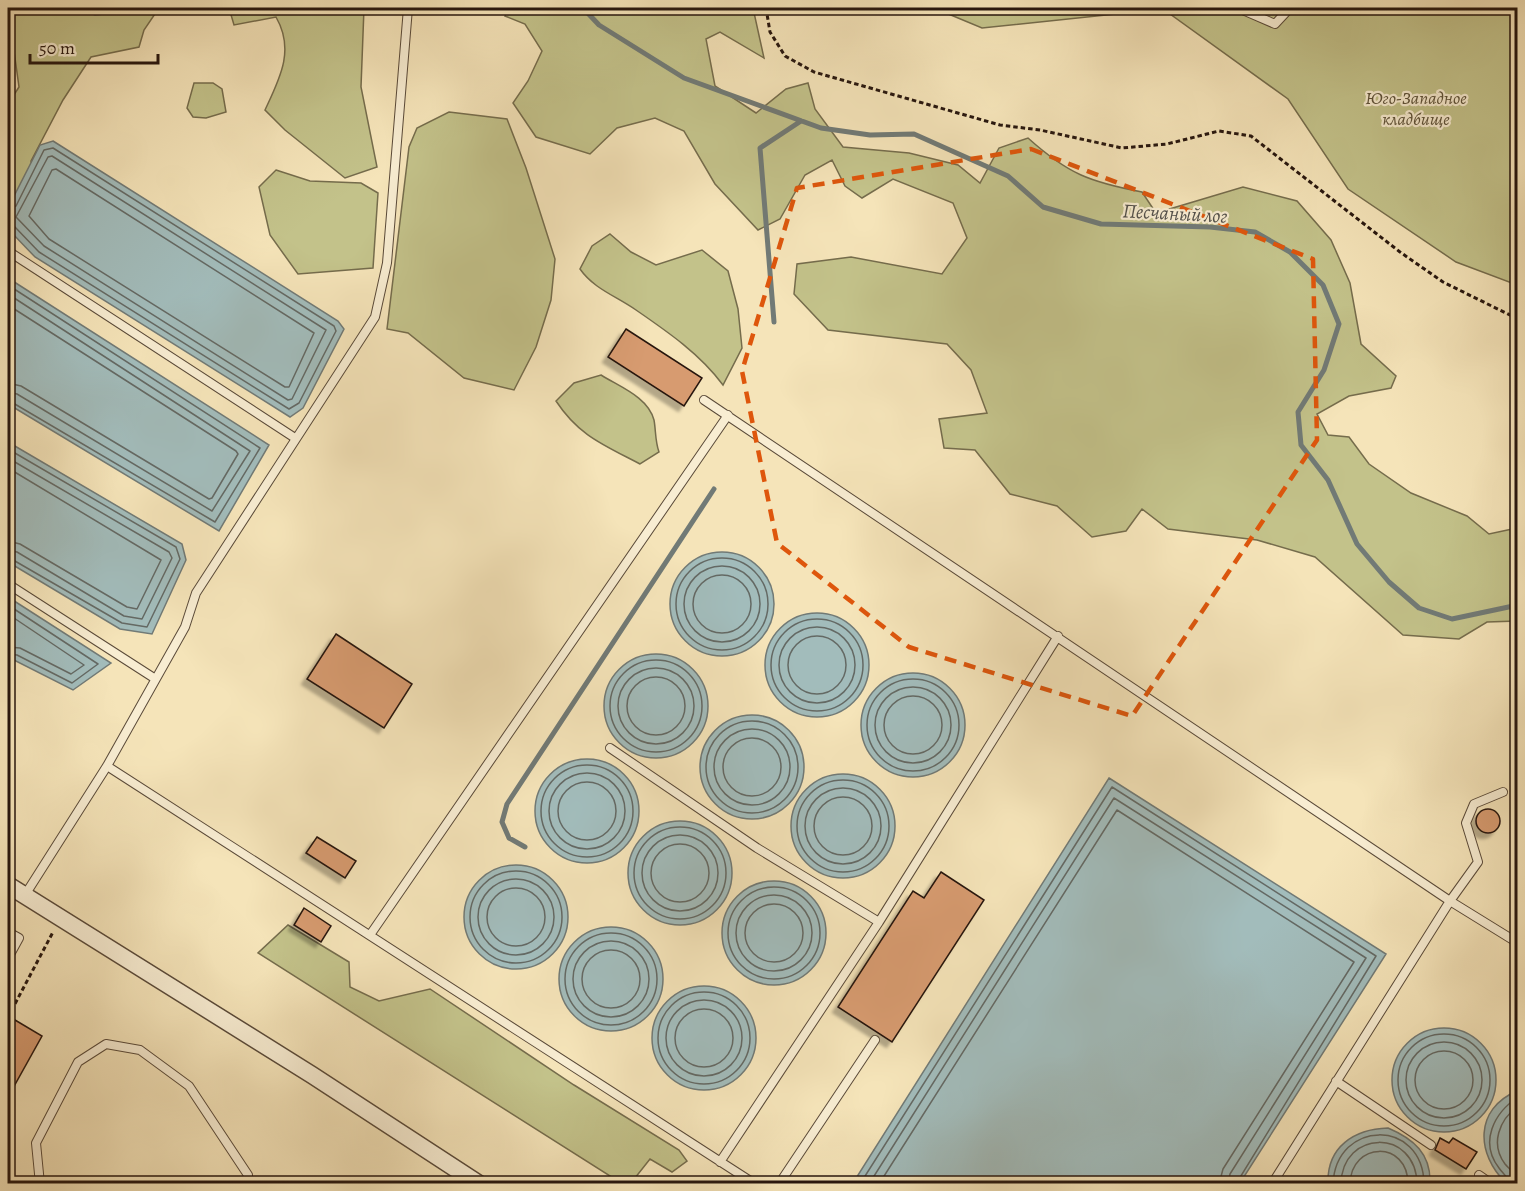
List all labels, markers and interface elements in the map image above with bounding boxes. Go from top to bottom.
scale bar [30,27,158,65]
text: 50 m [39,36,75,60]
park label: Юго-Западное кладбище [1365,86,1467,131]
water label: Песчаный лог [1122,197,1228,230]

